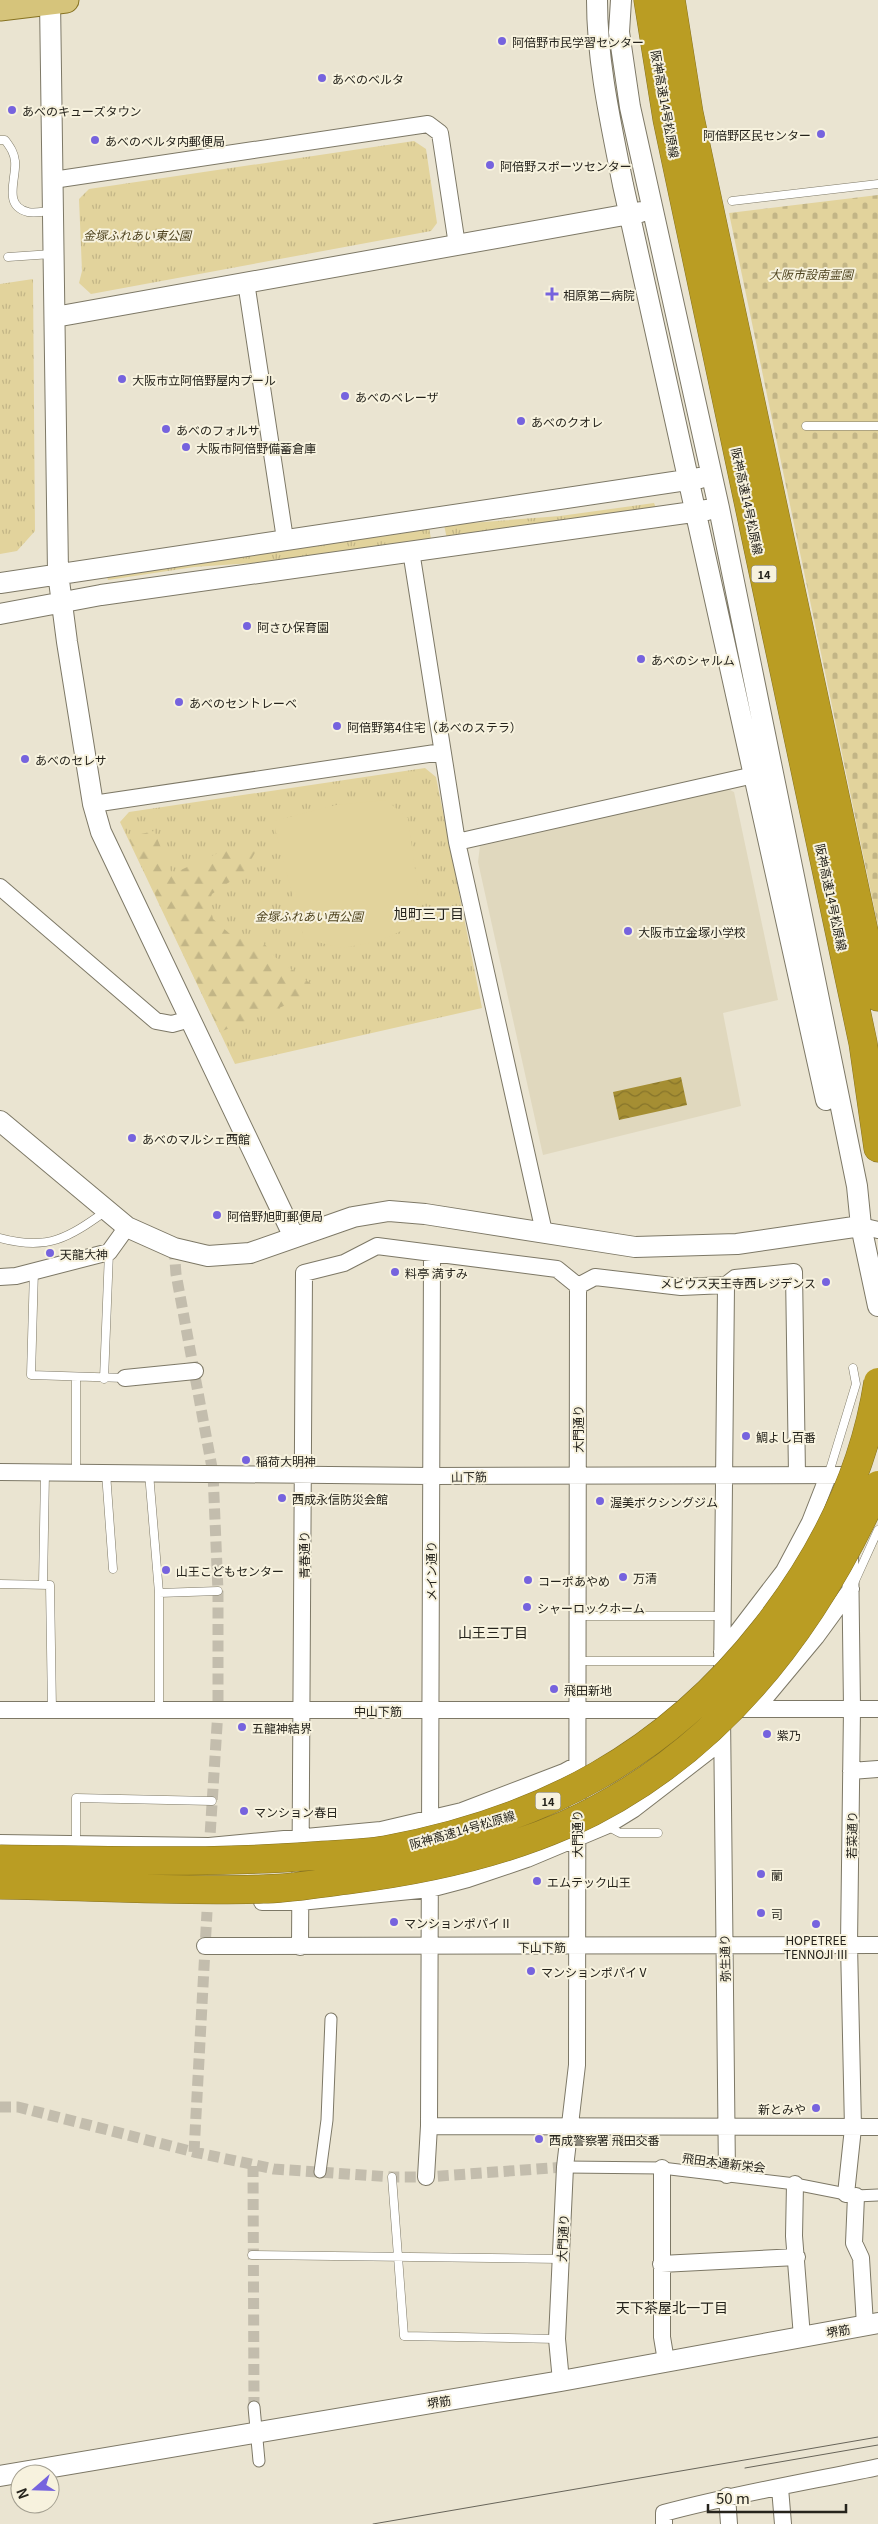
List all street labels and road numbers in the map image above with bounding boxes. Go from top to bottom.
street label: 阪神高速14号松原線 [648,49,684,159]
street label: 阪神高速14号松原線 [728,446,768,556]
road number: 14 [752,566,776,582]
street label: 阪神高速14号松原線 [812,842,852,952]
street label: 大門通り [569,1405,586,1453]
street label: 山下筋 [451,1467,487,1485]
street label: 青春通り [295,1531,312,1579]
street label: メイン通り [422,1541,439,1601]
street label: 中山下筋 [354,1702,402,1719]
road number: 14 [536,1792,560,1810]
street label: 阪神高速14号松原線 [407,1806,517,1852]
street label: 大門通り [568,1810,585,1858]
street label: 若菜通り [842,1811,860,1859]
street label: 弥生通り [715,1934,733,1982]
street label: 下山下筋 [518,1938,566,1955]
street label: 飛田本通新栄会 [681,2148,767,2176]
street label: 大門通り [552,2214,572,2262]
street label: 堺筋 [825,2320,851,2340]
street label: 堺筋 [426,2391,452,2411]

